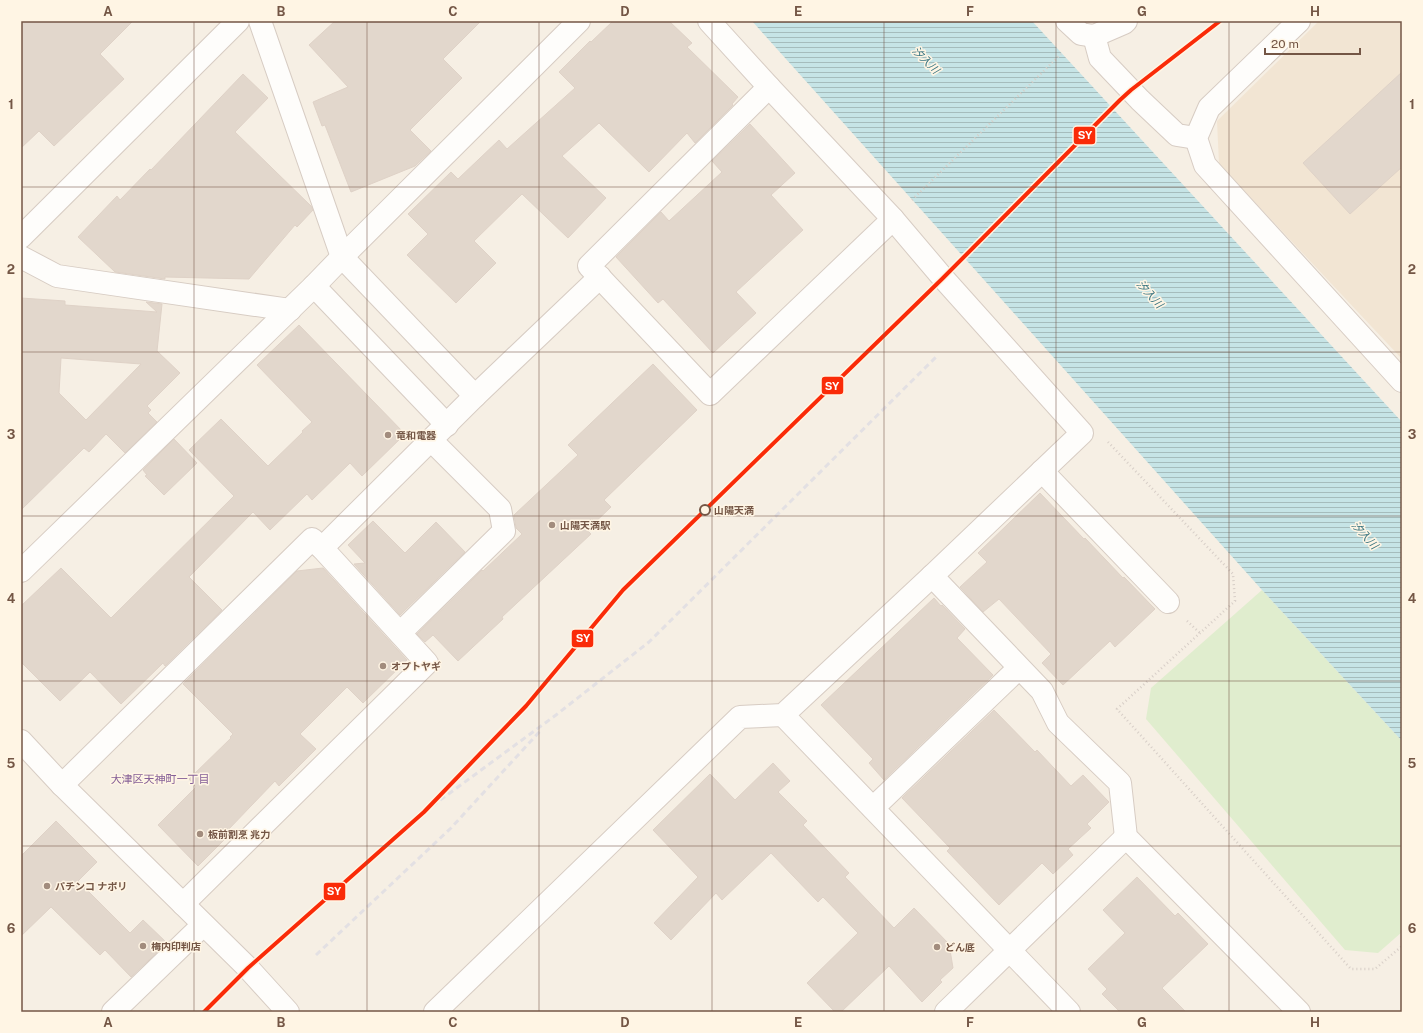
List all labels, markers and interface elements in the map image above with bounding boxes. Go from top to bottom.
text: A [103,4,113,19]
text: B [277,4,286,19]
text: C [448,4,458,19]
text: D [620,4,630,19]
text: E [794,4,802,19]
text: F [966,4,974,19]
text: G [1137,4,1147,19]
text: H [1310,4,1320,19]
scale bar [1265,30,1360,56]
text: 20 m [1271,37,1299,51]
water label: 汐入川 [910,44,943,77]
text: 1 [8,97,14,112]
text: 1 [1409,97,1415,112]
line badge: SY [1073,126,1096,145]
text: SY [1078,129,1093,141]
text: 2 [7,262,15,277]
text: 2 [1408,262,1416,277]
water label: 汐入川 [1135,278,1166,311]
line badge: SY [821,376,844,395]
text: SY [825,380,840,392]
text: 3 [7,427,16,442]
text: 3 [1408,427,1417,442]
place label: 竜和電器 [396,429,437,441]
marker: 竜和電器 [383,430,393,440]
marker: 山陽天満 [699,504,711,516]
place label: 山陽天満 [714,504,754,516]
place label: 山陽天満駅 [560,519,611,531]
water label: 汐入川 [1350,519,1381,552]
marker: 山陽天満駅 [547,520,557,530]
text: 4 [7,591,16,606]
text: 4 [1408,591,1417,606]
line badge: SY [571,629,594,648]
text: SY [576,632,591,644]
place label: オプトヤギ [391,660,441,672]
marker: オプトヤギ [378,661,388,671]
text: 5 [7,756,16,771]
text: 5 [1408,756,1417,771]
district label: 大津区天神町一丁目 [111,773,210,785]
place label: 板前割烹 兆力 [208,828,270,840]
marker: 板前割烹 兆力 [195,829,205,839]
place label: パチンコ ナポリ [55,880,127,892]
marker: パチンコ ナポリ [42,881,52,891]
line badge: SY [323,882,346,901]
text: SY [327,885,342,897]
text: 6 [7,921,16,936]
text: 6 [1408,921,1417,936]
place label: 梅内印判店 [151,940,201,952]
marker: 梅内印判店 [138,941,148,951]
place label: どん底 [945,941,975,953]
marker: どん底 [932,942,942,952]
text: A [103,1015,113,1030]
text: B [277,1015,286,1030]
text: C [448,1015,458,1030]
text: D [620,1015,630,1030]
text: E [794,1015,802,1030]
text: F [966,1015,974,1030]
text: G [1137,1015,1147,1030]
text: H [1310,1015,1320,1030]

